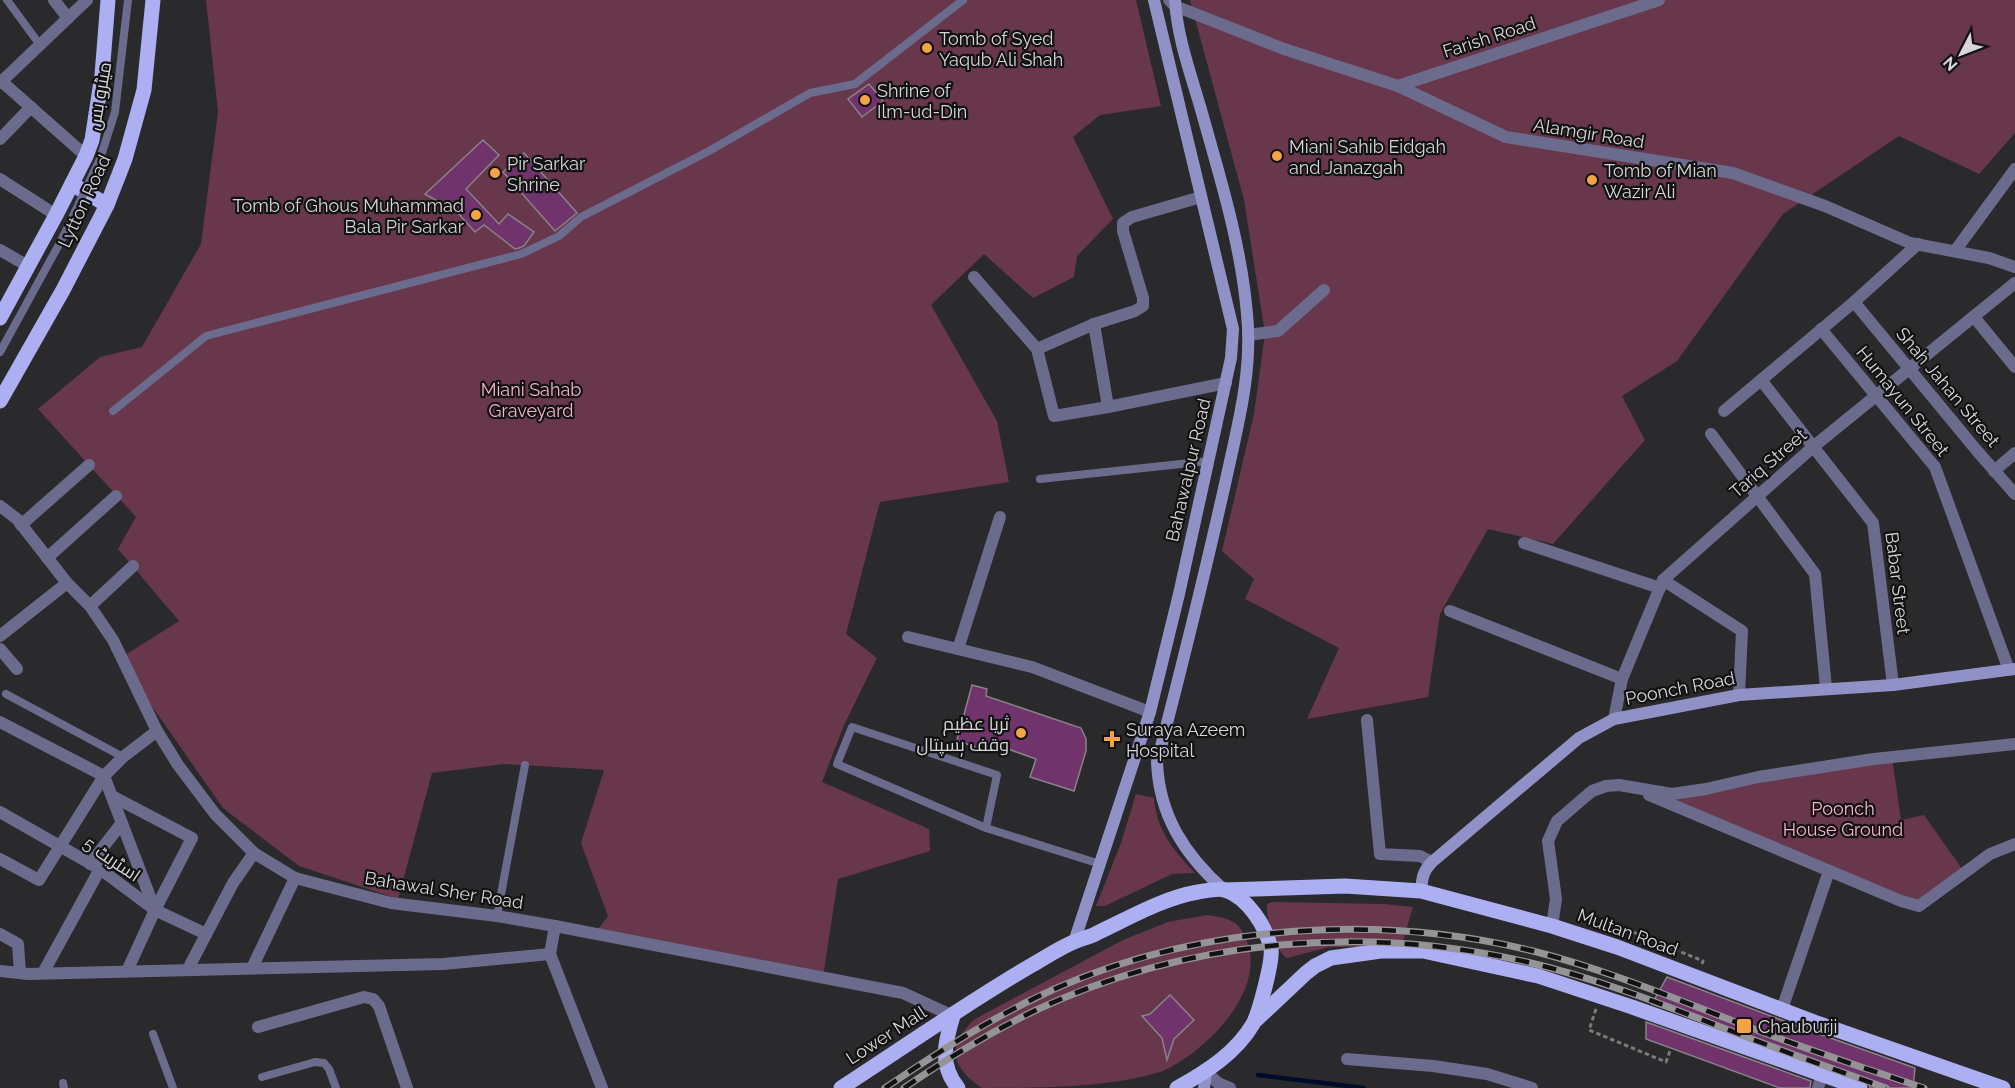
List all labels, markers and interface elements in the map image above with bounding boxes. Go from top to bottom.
street label: Farish Road [1440,12,1538,62]
north arrow [1931,24,1991,84]
place label: Tomb of Syed Yaqub Ali Shah [939,28,1063,70]
marker: Tomb of Syed Yaqub Ali Shah [920,41,934,55]
text: N [1939,53,1961,75]
street label: میٹرو بس [83,60,116,132]
place label: Shrine of Ilm-ud-Din [877,80,967,122]
marker: Shrine of Ilm-ud-Din [858,93,872,107]
street label: Alamgir Road [1532,114,1646,152]
place label: Miani Sahib Eidgah and Janazgah [1289,136,1446,178]
marker: Miani Sahib Eidgah and Janazgah [1270,149,1284,163]
street label: Lytton Road [53,151,115,251]
place label: Pir Sarkar Shrine [507,153,586,195]
place label: Tomb of Mian Wazir Ali [1604,160,1717,202]
marker: Pir Sarkar Shrine [488,166,502,180]
marker: Tomb of Mian Wazir Ali [1585,173,1599,187]
place label: Tomb of Ghous Muhammad Bala Pir Sarkar [232,195,465,237]
marker: Tomb of Ghous Muhammad Bala Pir Sarkar [469,208,483,222]
street label: Shah Jahan Street [1892,323,2004,451]
street label: Humayun Street [1852,342,1954,460]
park label: Miani Sahab Graveyard [481,379,581,421]
street label: Bahawalpur Road [1161,396,1215,544]
street label: Tariq Street [1725,424,1811,502]
street label: Babar Street [1881,531,1915,635]
street label: Poonch Road [1623,667,1737,709]
place label: ثریا عظیم وقف ہسپتال [917,713,1009,757]
place label: Suraya Azeem Hospital [1126,719,1245,761]
marker: ثریا عظیم وقف ہسپتال [1014,726,1028,740]
marker: Suraya Azeem Hospital [1103,730,1121,748]
park label: Poonch House Ground [1783,798,1903,840]
street label: اسٹریٹ 5 [79,832,145,887]
street label: Bahawal Sher Road [363,867,525,913]
street label: Multan Road [1575,904,1681,960]
street label: Lower Mall [842,1001,930,1069]
place label: Chauburji [1758,1016,1837,1037]
marker: Chauburji [1735,1017,1753,1035]

